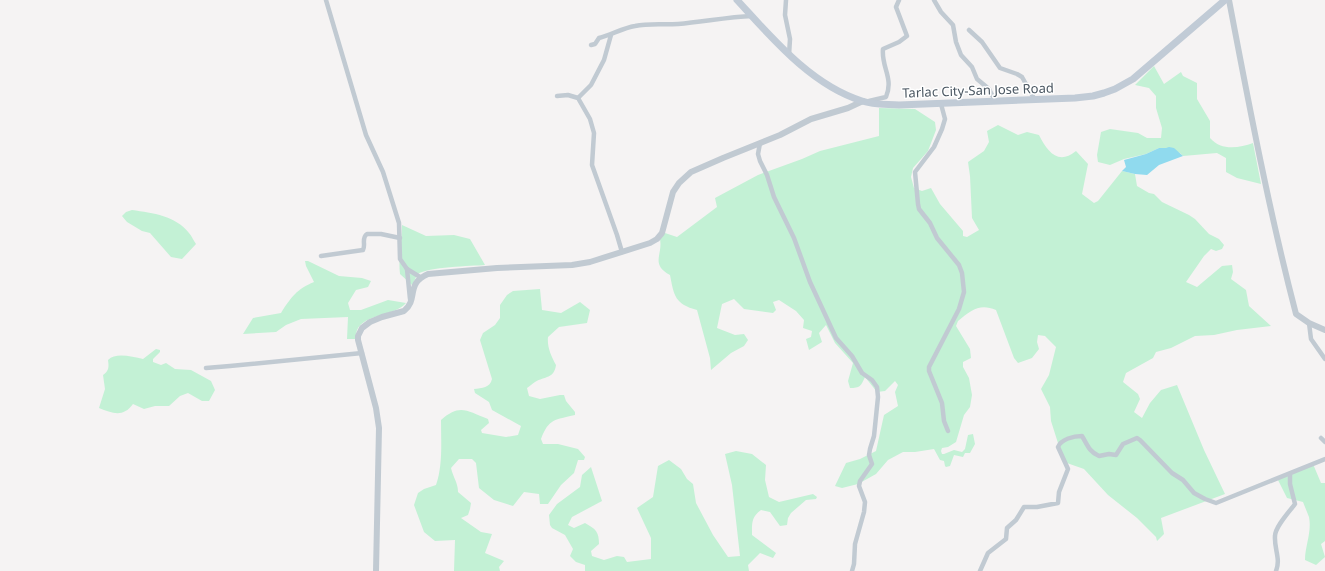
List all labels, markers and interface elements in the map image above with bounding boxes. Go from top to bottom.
street label: Tarlac City-San Jose Road [902,78,1054,102]

